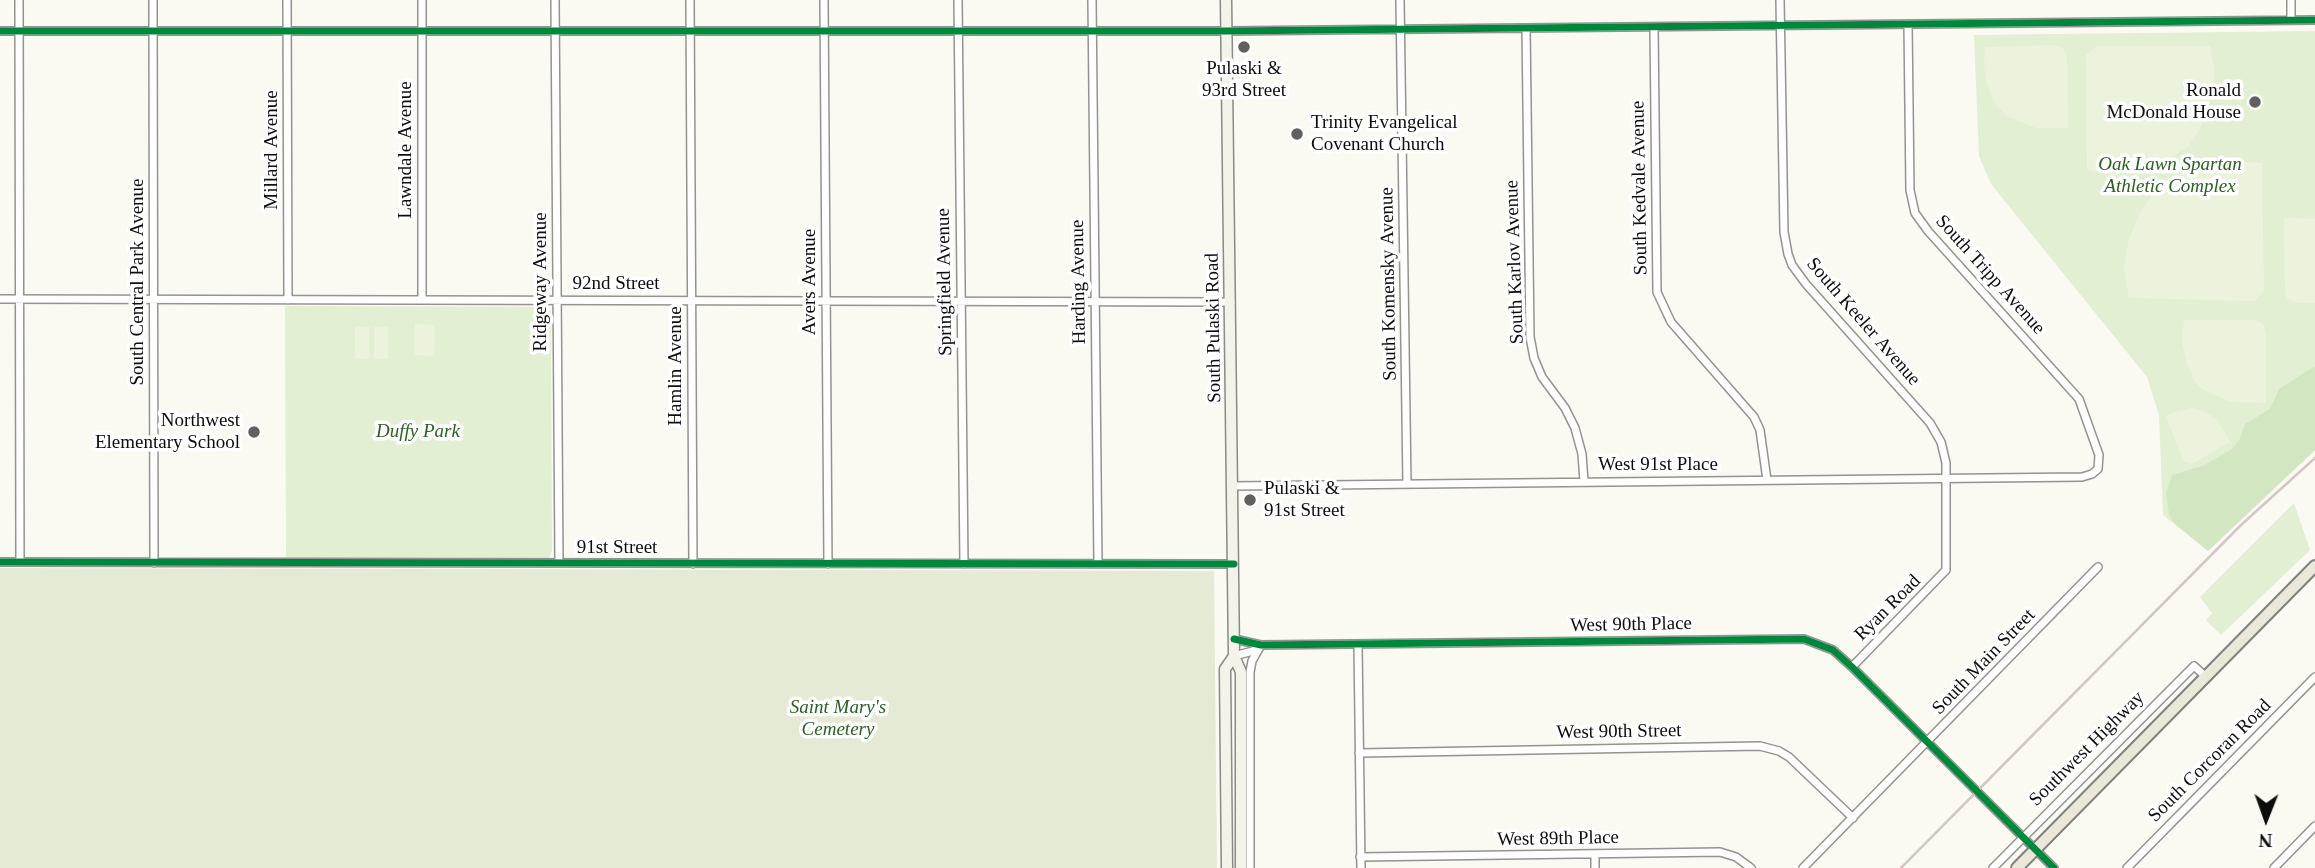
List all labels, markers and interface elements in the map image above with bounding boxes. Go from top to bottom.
marker: Pulaski & 93rd Street [1236,39,1252,55]
place label: Pulaski & 93rd Street [1202,58,1286,102]
place label: Ronald McDonald House [2106,80,2241,124]
street label: Lawndale Avenue [395,81,417,219]
street label: Millard Avenue [261,90,283,210]
marker: Ronald McDonald House [2247,94,2263,110]
street label: South Kedvale Avenue [1627,100,1653,276]
place label: Trinity Evangelical Covenant Church [1311,112,1458,156]
marker: Trinity Evangelical Covenant Church [1289,126,1305,142]
park label: Oak Lawn Spartan Athletic Complex [2098,154,2242,198]
street label: South Central Park Avenue [127,178,149,386]
street label: South Karlov Avenue [1501,180,1529,344]
street label: South Komensky Avenue [1376,187,1402,381]
street label: Springfield Avenue [932,208,958,356]
street label: South Tripp Avenue [1930,210,2050,340]
street label: Ridgeway Avenue [530,212,552,352]
street label: Harding Avenue [1067,219,1091,345]
street label: Avers Avenue [799,229,821,335]
street label: South Pulaski Road [1201,253,1227,403]
street label: South Keeler Avenue [1801,253,1925,391]
street label: 92nd Street [572,273,660,295]
street label: Hamlin Avenue [665,306,687,426]
place label: Northwest Elementary School [95,410,240,454]
park label: Duffy Park [376,421,460,443]
marker: Northwest Elementary School [246,424,262,440]
street label: West 91st Place [1598,454,1718,476]
place label: Pulaski & 91st Street [1264,478,1345,522]
marker: Pulaski & 91st Street [1242,492,1258,508]
street label: 91st Street [577,537,657,559]
street label: Ryan Road [1850,570,1926,646]
street label: South Main Street [1928,604,2040,720]
street label: West 90th Place [1570,613,1692,637]
street label: Southwest Highway [2025,687,2149,811]
street label: South Corcoran Road [2144,695,2276,827]
park label: Saint Mary's Cemetery [790,697,886,741]
street label: West 90th Street [1556,720,1682,744]
north arrow [2231,784,2301,854]
street label: West 89th Place [1497,827,1619,851]
text: N [2259,830,2273,851]

